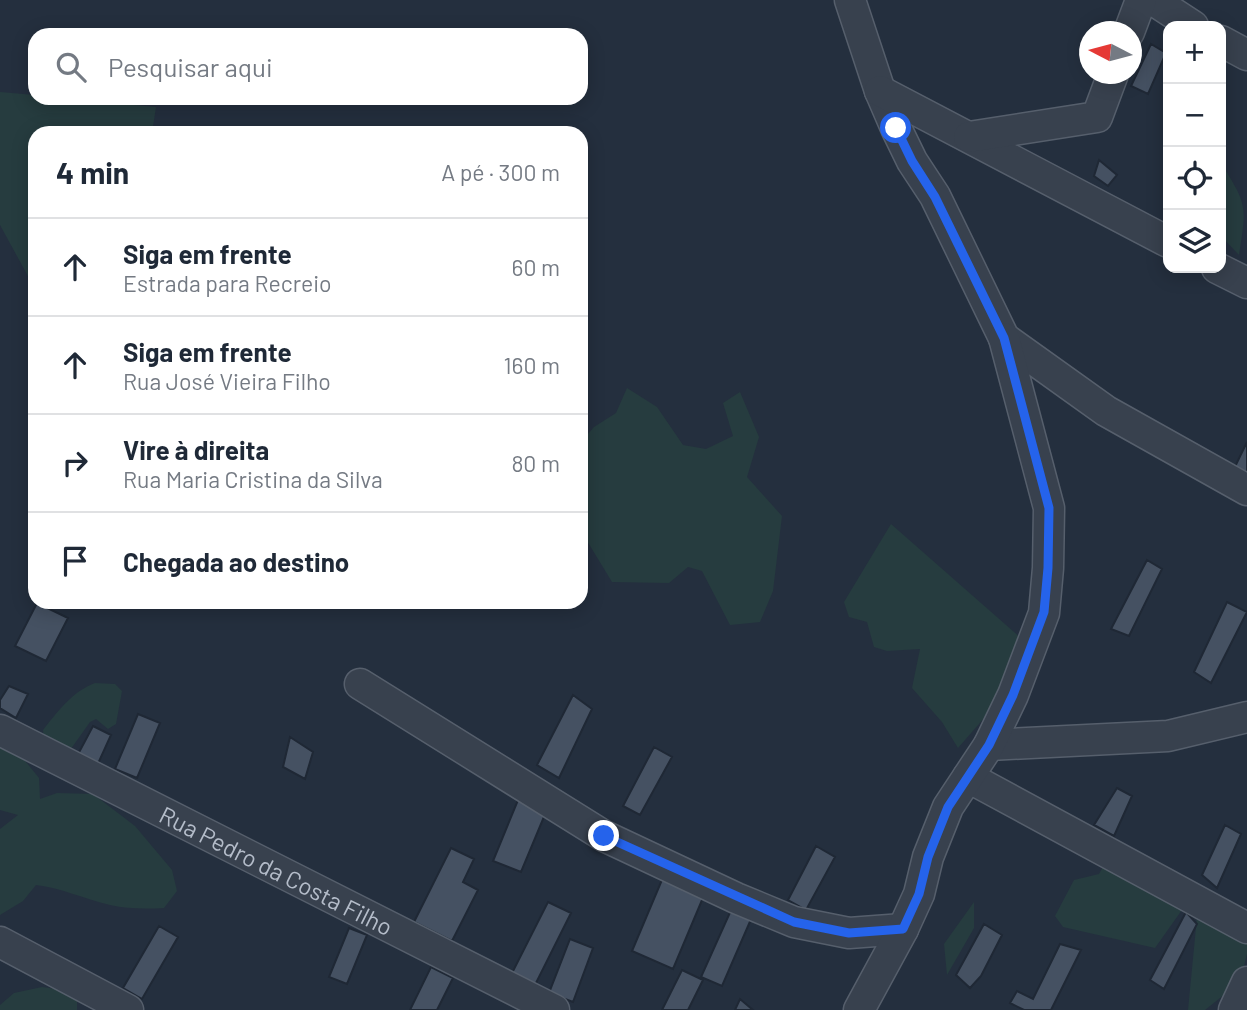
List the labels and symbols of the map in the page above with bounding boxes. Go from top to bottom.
north arrow [1079,21,1142,84]
route start [880,112,911,143]
street label: Rua Pedro da Costa Filho [155,799,398,941]
route end [588,820,619,851]

